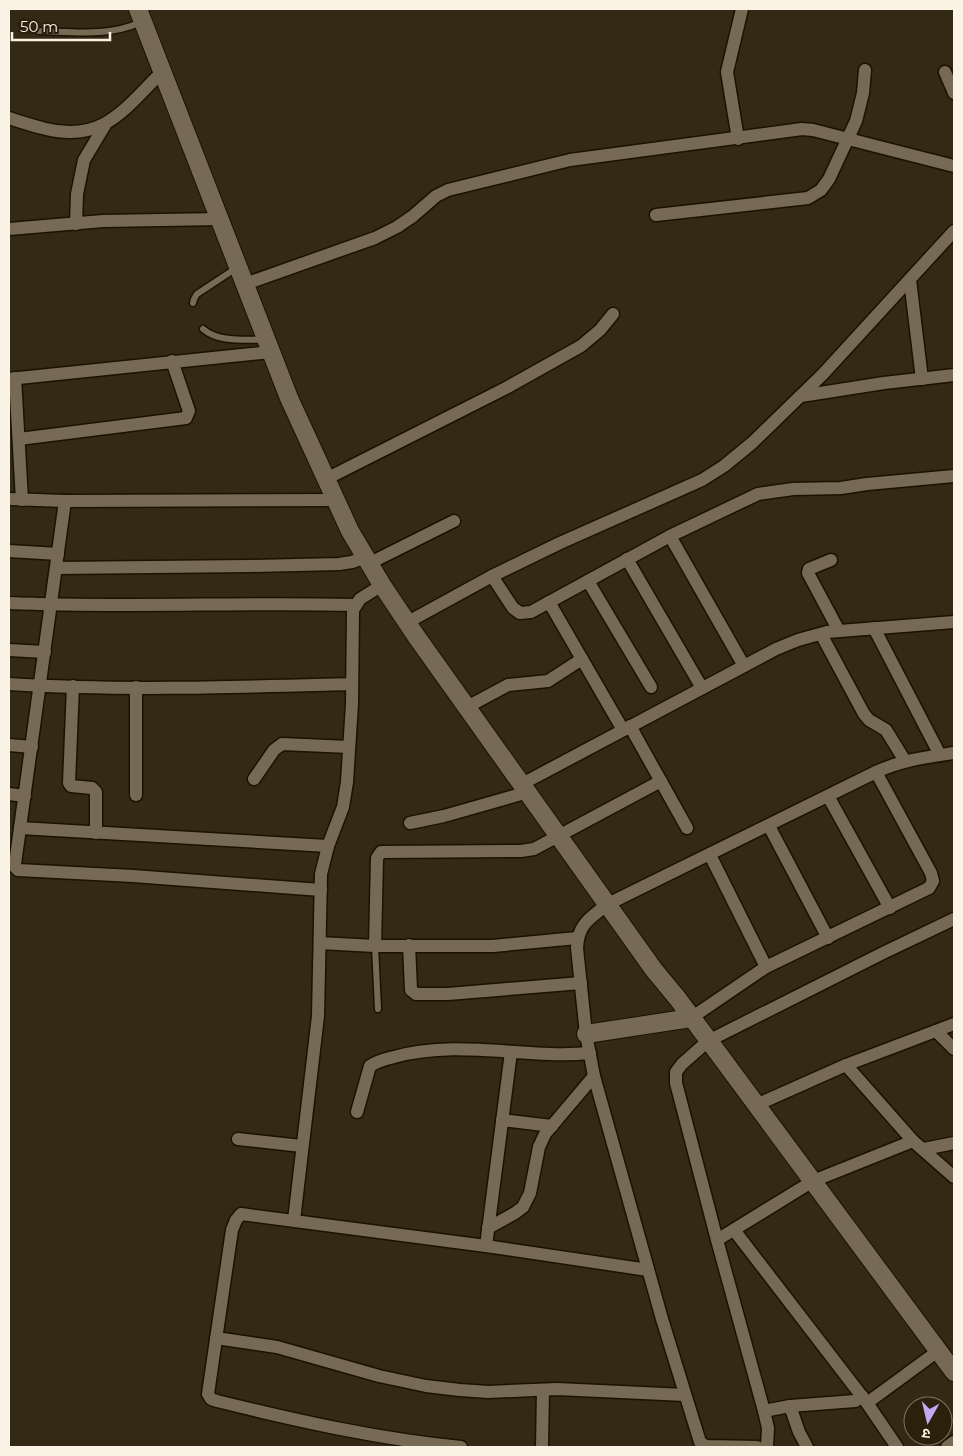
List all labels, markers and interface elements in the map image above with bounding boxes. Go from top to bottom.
scale bar [12,10,110,42]
text: 50 m [20,17,58,36]
north arrow [903,1396,953,1446]
text: उ [920,1424,932,1443]

